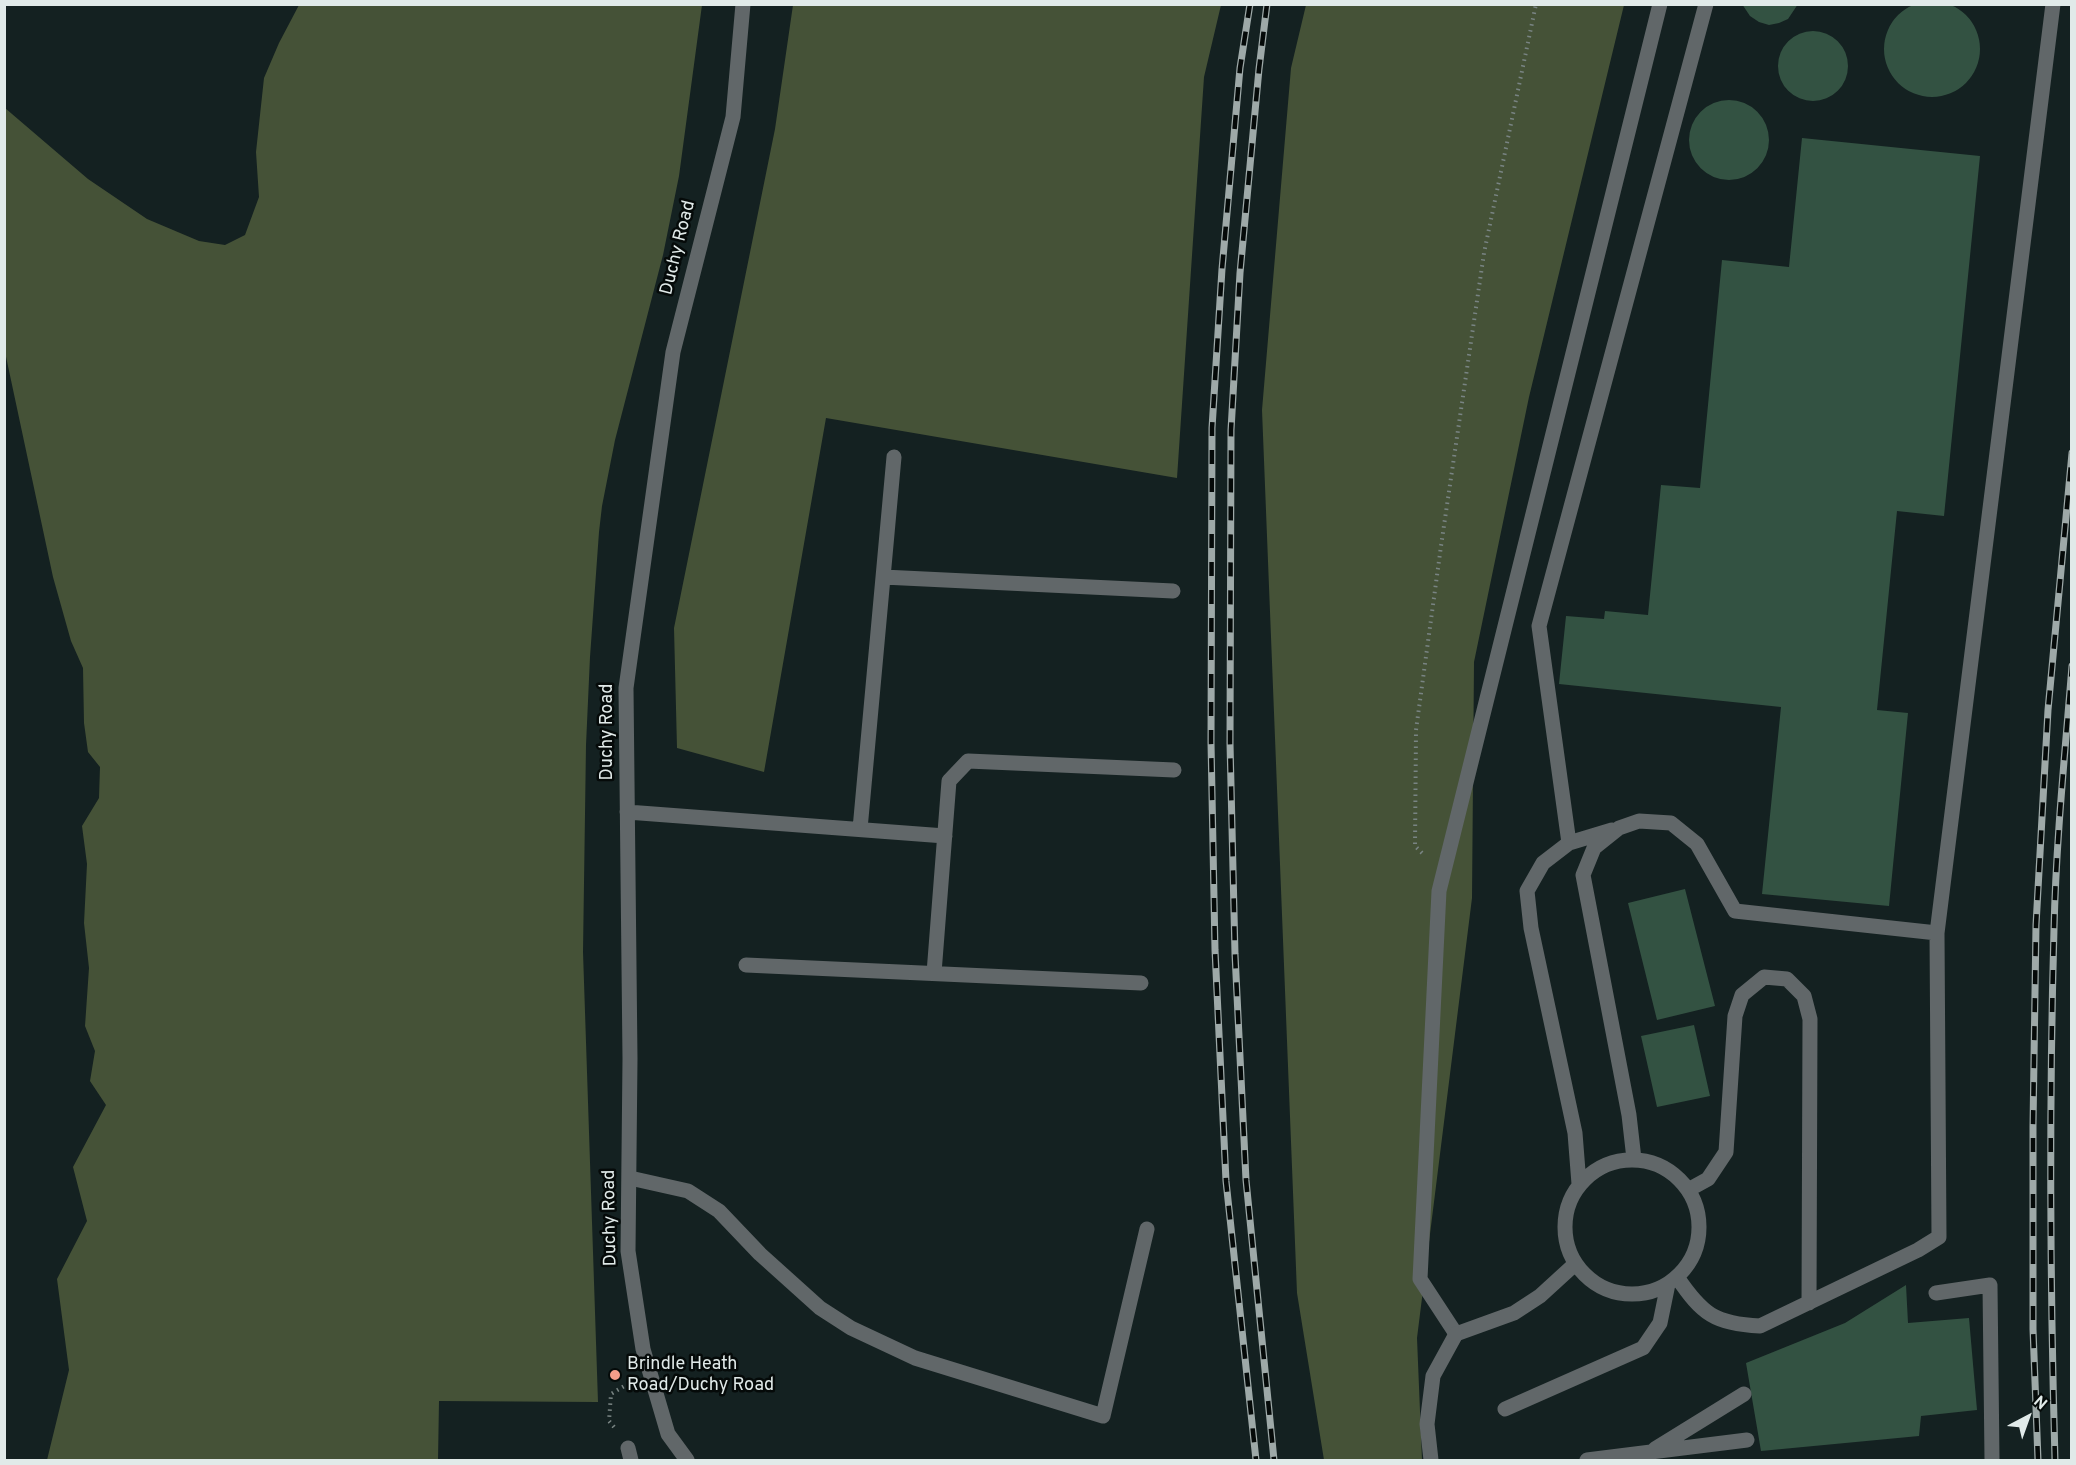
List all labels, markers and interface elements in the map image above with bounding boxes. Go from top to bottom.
street label: Duchy Road [657,198,701,298]
street label: Duchy Road [597,684,619,780]
street label: Duchy Road [599,1169,623,1267]
place label: Brindle Heath Road/Duchy Road [627,1354,774,1396]
marker: Brindle Heath Road/Duchy Road [608,1368,622,1382]
north arrow [1998,1387,2058,1447]
text: N [2029,1392,2051,1415]

